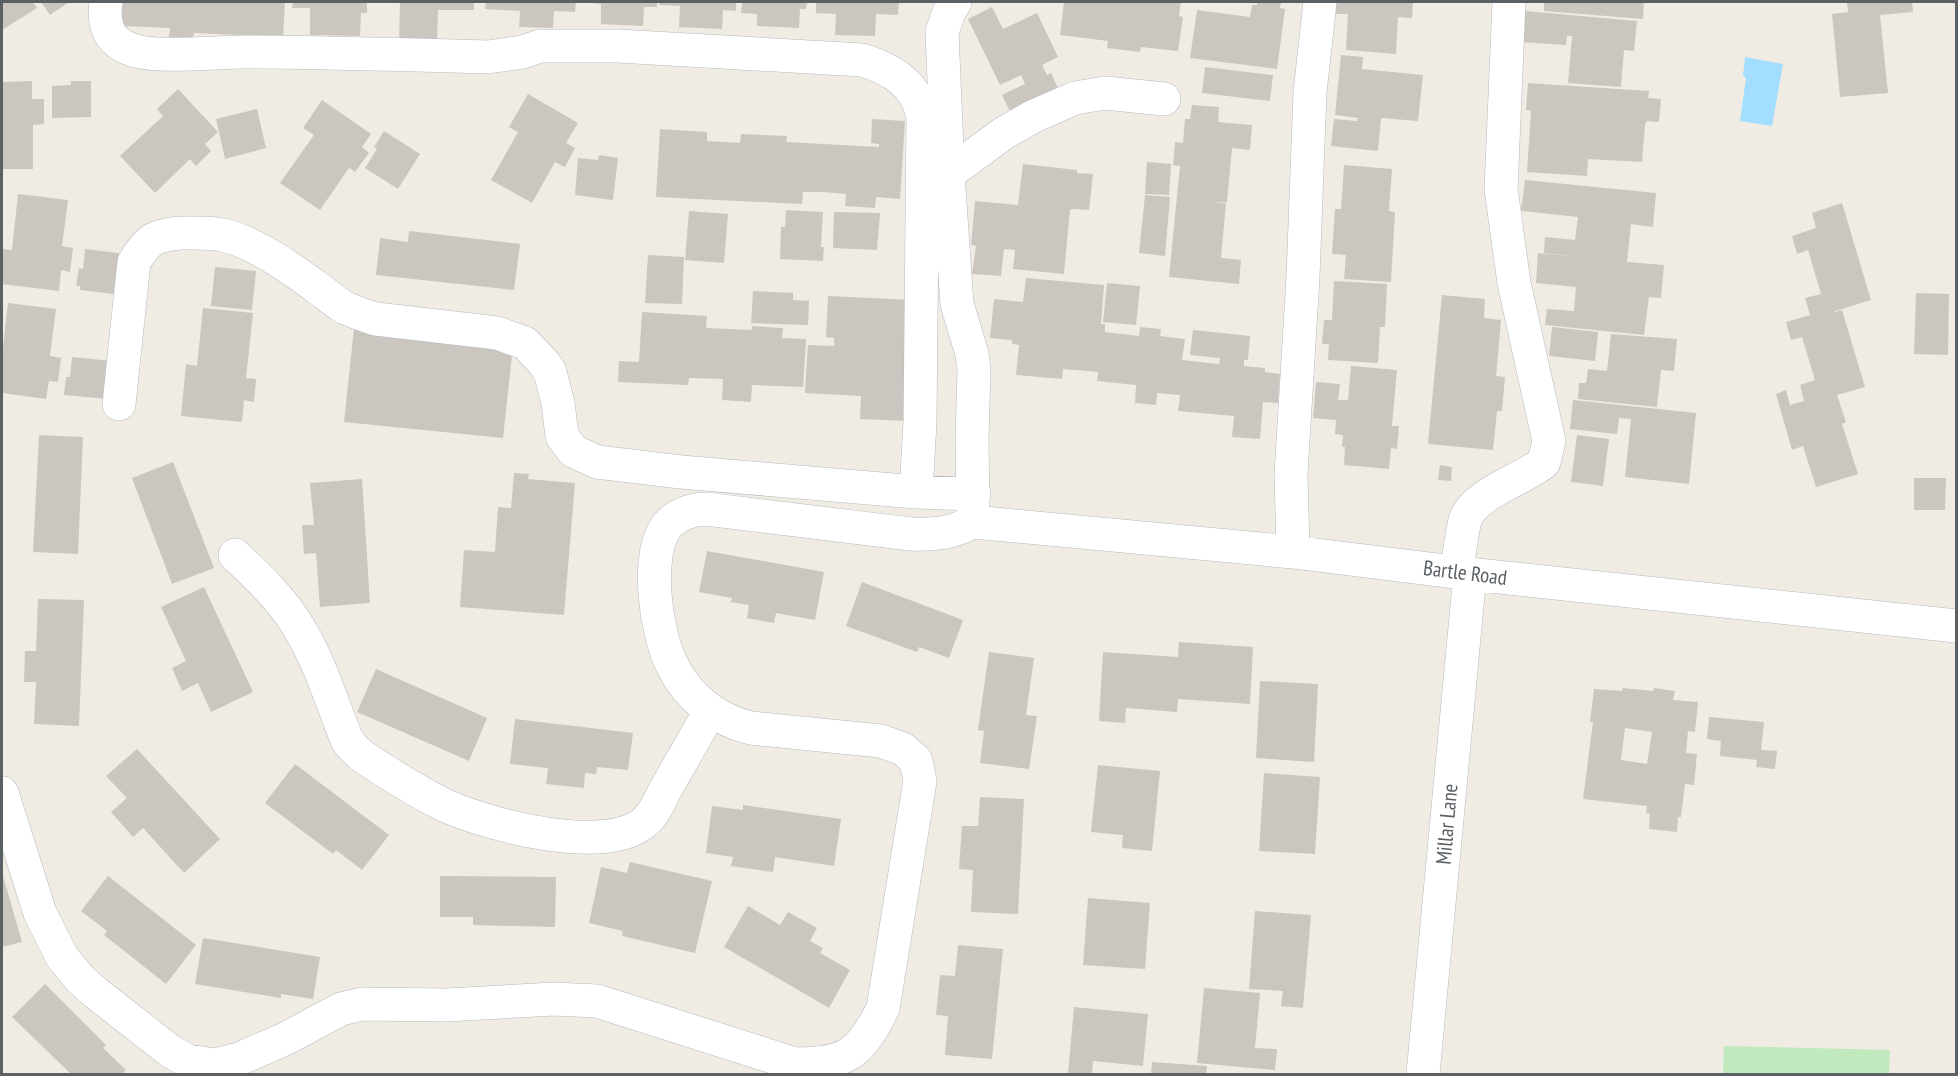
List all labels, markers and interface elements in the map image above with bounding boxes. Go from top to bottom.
street label: Bartle Road [1422,554,1508,591]
street label: Millar Lane [1430,782,1463,866]

